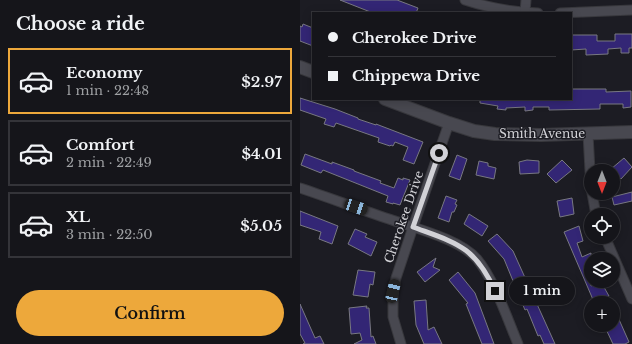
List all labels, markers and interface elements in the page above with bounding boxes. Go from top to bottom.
text: Choose a ride [16,13,145,35]
text: Cherokee Drive [352,28,477,47]
icon: car [18,63,54,99]
text: Economy [66,63,143,82]
text: Chippewa Drive [352,66,480,85]
text: $2.97 [241,72,282,91]
text: 1 min · 22:48 [66,82,149,99]
street label: Smith Avenue [499,126,585,141]
icon: car [18,135,54,171]
text: Comfort [66,135,134,154]
text: $4.01 [242,144,282,163]
route start [430,144,448,162]
text: 2 min · 22:49 [66,154,152,171]
north arrow [584,164,620,200]
map controls [584,164,620,332]
street label: Cherokee Drive [381,169,426,265]
car [343,197,369,217]
icon: car [18,207,54,243]
text: XL [66,207,90,226]
button: locate [584,208,620,244]
text: $5.05 [240,216,282,235]
text: 3 min · 22:50 [66,226,153,243]
button: layers [584,252,620,288]
callout: 1 min [509,277,575,305]
car [384,278,402,304]
route end [486,282,504,300]
text: 1 min [523,282,561,299]
button: Confirm [16,290,284,336]
button: + [584,296,620,332]

